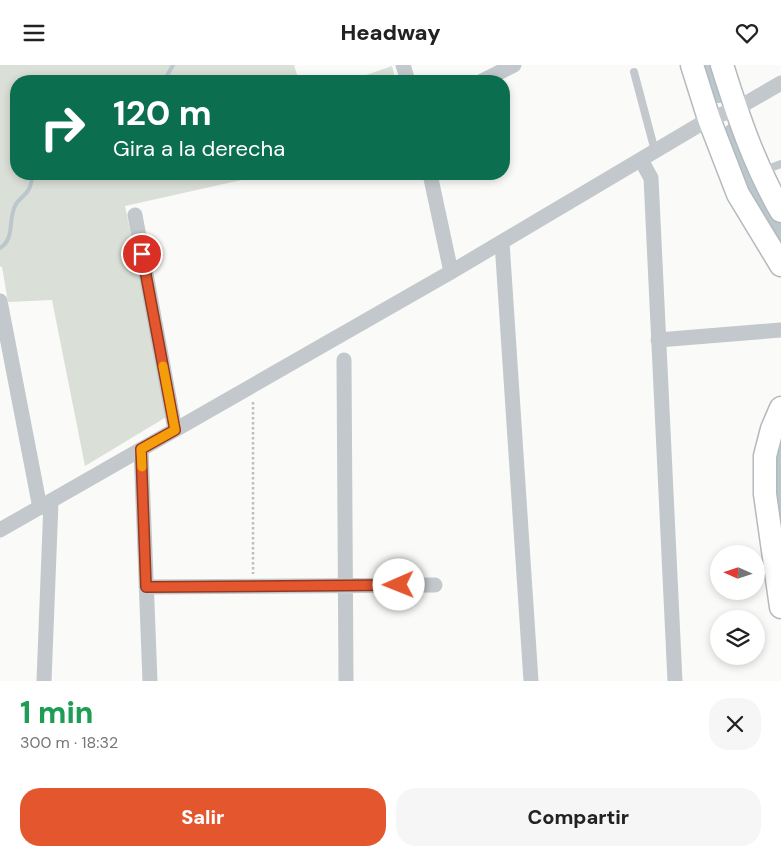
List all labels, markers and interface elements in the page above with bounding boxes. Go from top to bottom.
text: Headway [340,18,441,47]
icon: menu [20,19,48,47]
icon: heart [733,19,761,47]
text: 120 m [113,90,212,136]
icon: right [30,95,95,160]
text: Gira a la derecha [113,134,285,163]
pin [121,233,163,275]
icon: arrive [128,240,156,268]
north arrow [710,545,765,600]
map controls [710,545,765,665]
position arrow [372,558,424,610]
button: layers [710,610,765,665]
text: 1 min [20,693,93,732]
button: close [709,698,761,750]
text: 300 m · 18:32 [20,732,118,753]
button: Salir [20,788,386,846]
button: Compartir [396,788,761,846]

